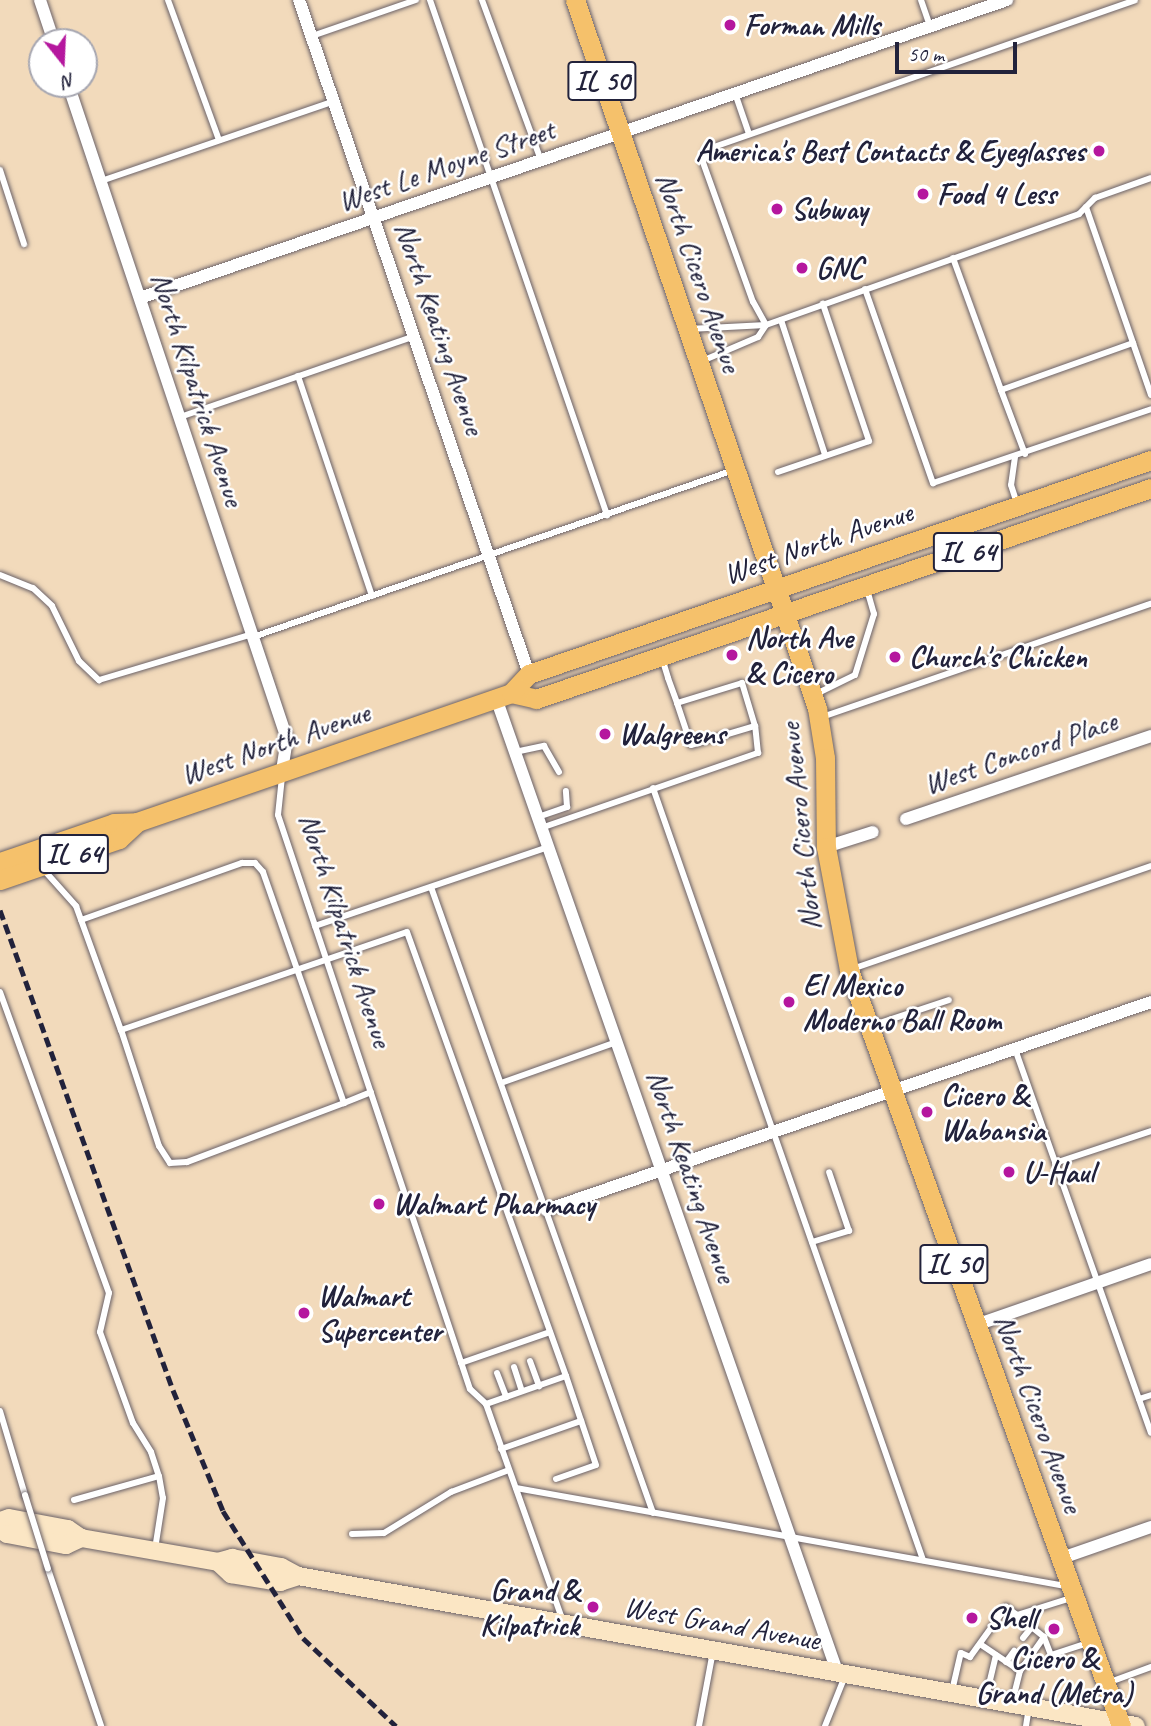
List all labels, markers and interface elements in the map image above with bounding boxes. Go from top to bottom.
place label: Forman Mills [744,7,880,43]
marker: Forman Mills [722,17,738,33]
north arrow [28,28,98,98]
scale bar [899,28,1021,72]
text: 50 m [908,41,944,67]
road number: IL 50 [567,56,637,106]
text: N [60,68,78,94]
street label: West Le Moyne Street [333,111,559,219]
place label: America's Best Contacts & Eyeglasses [696,133,1085,169]
marker: America's Best Contacts & Eyeglasses [1091,143,1107,159]
street label: North Cicero Avenue [648,168,750,376]
place label: Food 4 Less [937,176,1056,212]
marker: Food 4 Less [915,186,931,202]
place label: Subway [791,191,867,227]
marker: Subway [769,201,785,217]
street label: North Keating Avenue [387,217,493,439]
place label: GNC [816,250,863,286]
marker: GNC [794,260,810,276]
street label: North Kilpatrick Avenue [143,268,253,510]
street label: West North Avenue [718,494,918,592]
road number: IL 64 [931,528,1005,576]
place label: North Ave & Cicero [746,620,852,690]
place label: Church's Chicken [909,639,1087,675]
marker: North Ave & Cicero [724,647,740,663]
marker: Church's Chicken [887,649,903,665]
street label: West North Avenue [175,694,375,792]
street label: West Concord Place [919,702,1121,802]
place label: Walgreens [619,716,725,752]
street label: North Cicero Avenue [771,722,829,932]
marker: Walgreens [597,726,613,742]
street label: North Kilpatrick Avenue [291,809,401,1051]
road number: IL 64 [37,830,111,878]
place label: El Mexico Moderno Ball Room [803,967,1002,1038]
marker: El Mexico Moderno Ball Room [781,994,797,1010]
street label: North Keating Avenue [639,1065,745,1287]
place label: Cicero & Wabansia [941,1077,1045,1148]
marker: Cicero & Wabansia [919,1104,935,1120]
place label: U-Haul [1023,1154,1094,1190]
marker: U-Haul [1001,1164,1017,1180]
place label: Walmart Pharmacy [393,1186,595,1222]
marker: Walmart Pharmacy [371,1196,387,1212]
road number: IL 50 [919,1240,989,1288]
place label: Walmart Supercenter [318,1278,442,1348]
marker: Walmart Supercenter [296,1305,312,1321]
street label: North Cicero Avenue [987,1309,1091,1517]
place label: Grand & Kilpatrick [480,1572,579,1642]
street label: West Grand Avenue [621,1588,823,1658]
marker: Grand & Kilpatrick [585,1599,601,1615]
place label: Shell [986,1600,1036,1636]
marker: Shell [964,1610,980,1626]
marker: Cicero & Grand (Metra) [1046,1621,1062,1637]
place label: Cicero & Grand (Metra) [976,1640,1132,1710]

